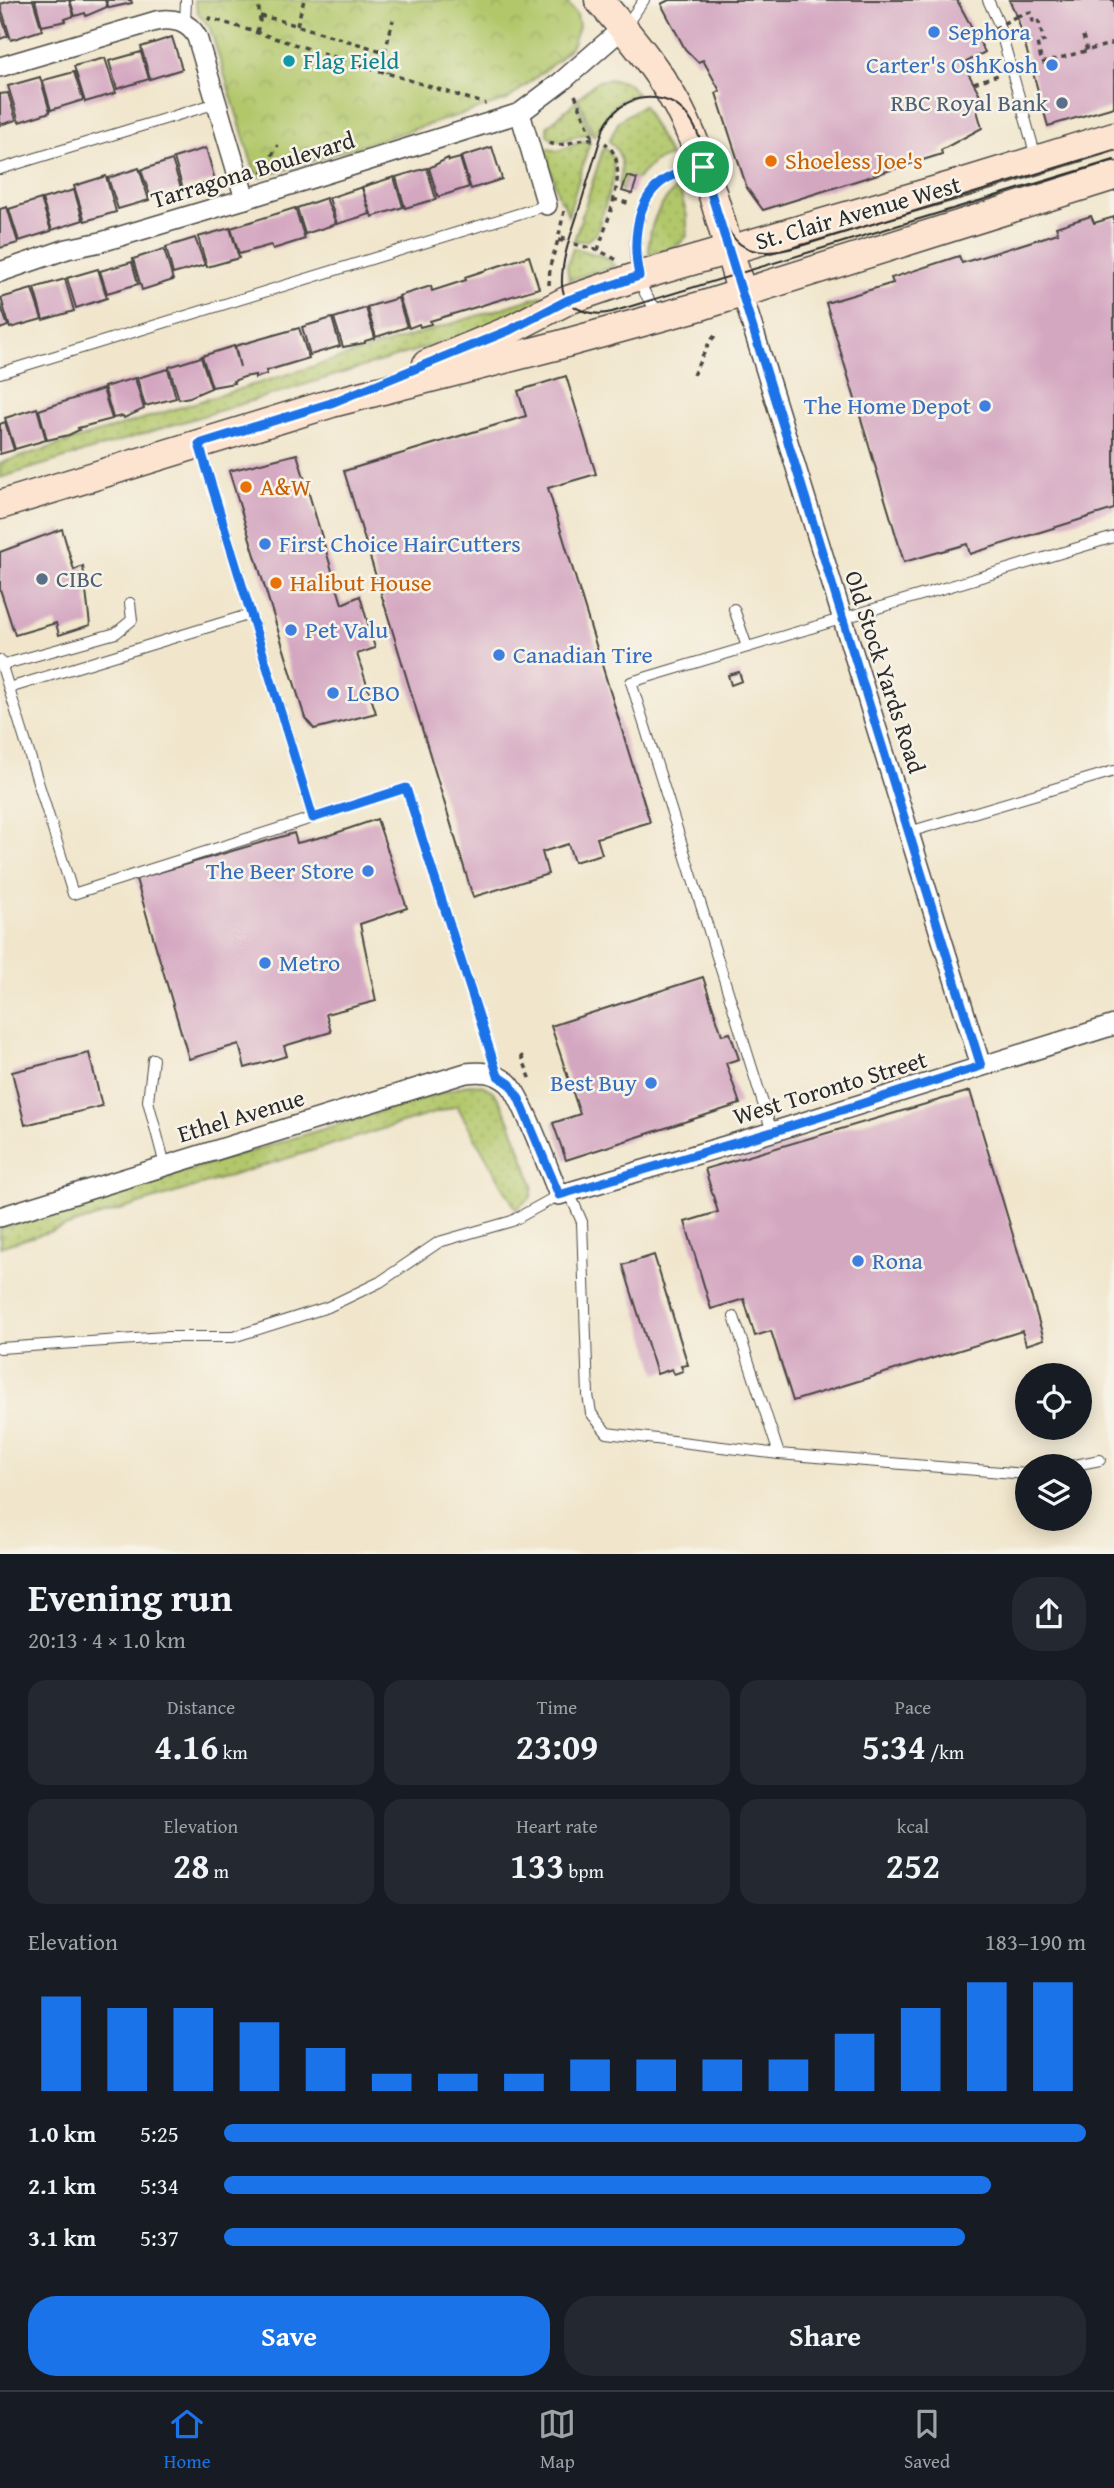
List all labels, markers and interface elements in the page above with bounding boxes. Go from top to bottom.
place label: Sephora [948,14,1031,49]
marker: Sephora [926,24,942,40]
place label: Flag Field [303,43,399,78]
place label: Carter's OshKosh [866,47,1039,82]
marker: Flag Field [281,53,297,69]
marker: Carter's OshKosh [1044,57,1060,73]
place label: RBC Royal Bank [891,85,1049,120]
marker: RBC Royal Bank [1054,95,1070,111]
street label: Tarragona Boulevard [147,122,359,217]
pin [673,137,733,197]
place label: Shoeless Joe's [785,143,923,178]
icon: arrive [684,148,722,186]
marker: Shoeless Joe's [763,153,779,169]
street label: St. Clair Avenue West [751,166,965,259]
place label: The Home Depot [804,388,972,423]
marker: The Home Depot [977,398,993,414]
place label: A&W [260,469,312,504]
marker: A&W [238,479,254,495]
place label: First Choice HairCutters [279,526,521,561]
marker: First Choice HairCutters [257,536,273,552]
place label: CIBC [56,561,103,596]
place label: Halibut House [290,565,432,600]
street label: Old Stock Yards Road [836,566,935,778]
marker: CIBC [34,571,50,587]
marker: Halibut House [268,575,284,591]
place label: Pet Valu [305,612,388,647]
marker: Pet Valu [283,622,299,638]
place label: Canadian Tire [513,637,653,672]
marker: Canadian Tire [491,647,507,663]
place label: LCBO [347,675,400,710]
marker: LCBO [325,685,341,701]
place label: The Beer Store [206,853,354,888]
marker: The Beer Store [360,863,376,879]
place label: Metro [279,945,340,980]
marker: Metro [257,955,273,971]
street label: West Toronto Street [729,1041,931,1134]
place label: Best Buy [550,1065,637,1100]
marker: Best Buy [643,1075,659,1091]
street label: Ethel Avenue [173,1080,309,1151]
place label: Rona [872,1243,924,1278]
marker: Rona [850,1253,866,1269]
map controls [1015,1363,1092,1531]
button: locate [1015,1363,1092,1440]
button: layers [1015,1454,1092,1531]
text: Evening run [28,1569,232,1625]
button: share [1012,1577,1086,1651]
text: 20:13 · 4 × 1.0 km [28,1623,186,1656]
text: Distance [167,1693,235,1721]
text: Time [537,1693,577,1721]
text: Pace [895,1693,931,1721]
text: 4.16 [154,1721,218,1772]
text: 23:09 [516,1721,598,1772]
text: 5:34 [862,1721,926,1772]
text: km [218,1738,248,1766]
text: /km [926,1738,964,1766]
text: Elevation [164,1812,238,1840]
text: Heart rate [516,1812,598,1840]
text: kcal [897,1812,929,1840]
text: 28 [173,1840,209,1891]
text: 133 [510,1840,564,1891]
text: 252 [886,1840,940,1891]
text: m [209,1857,229,1885]
text: bpm [564,1857,604,1885]
text: Elevation [28,1925,118,1958]
text: 183–190 m [985,1925,1086,1958]
text: 1.0 km [28,2117,96,2150]
text: 5:25 [140,2117,179,2150]
text: 2.1 km [28,2169,96,2202]
text: 5:34 [140,2169,179,2202]
text: 3.1 km [28,2221,96,2254]
text: 5:37 [140,2221,179,2254]
button: Save [28,2296,550,2376]
button: Share [564,2296,1086,2376]
tab: Home [164,2405,211,2475]
tab: Map [538,2405,576,2475]
tab: Saved [904,2405,950,2475]

